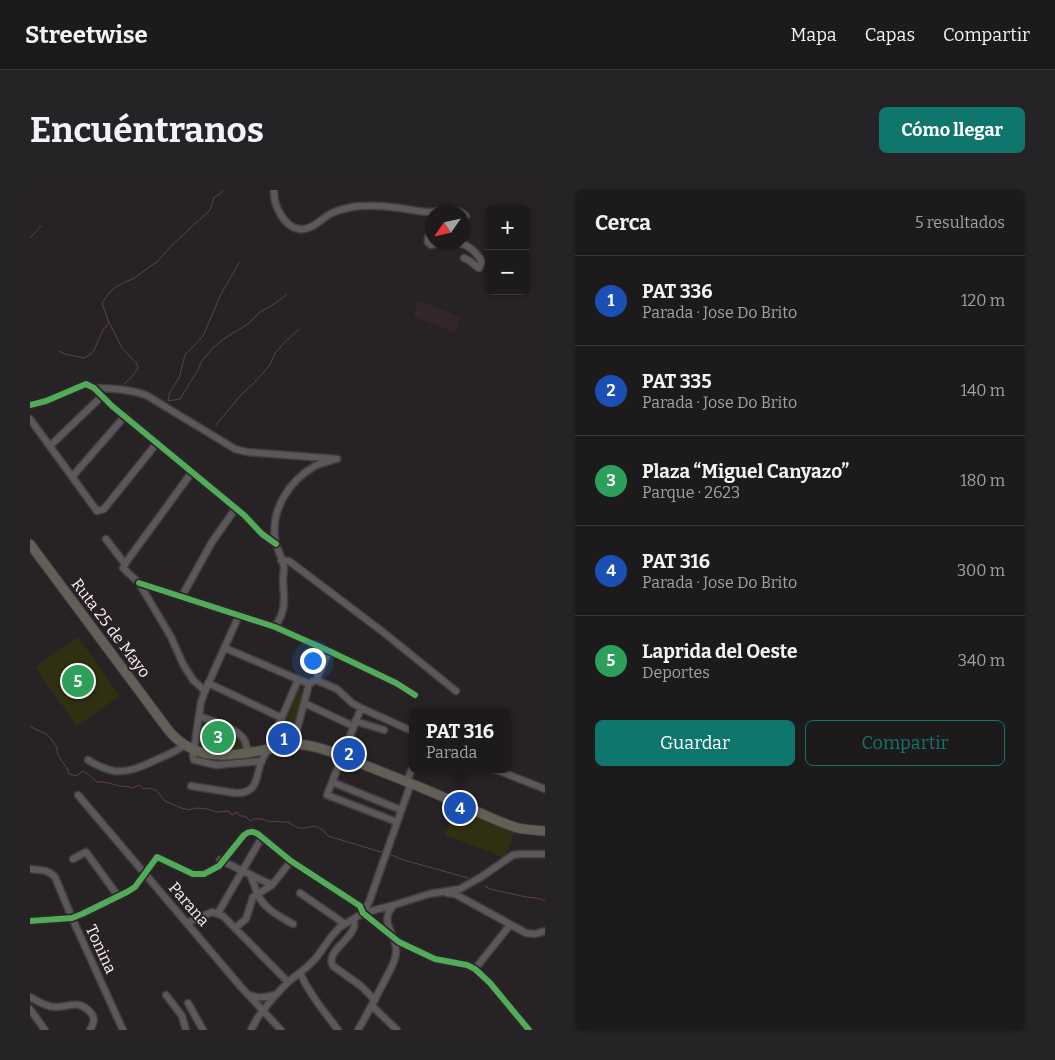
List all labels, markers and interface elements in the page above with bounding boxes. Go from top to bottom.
text: Streetwise [25,21,148,49]
text: Mapa [791,24,837,46]
text: Capas [865,24,915,46]
text: Compartir [943,24,1030,46]
button: Cómo llegar [879,107,1025,153]
text: Encuéntranos [30,109,264,151]
north arrow [425,205,470,250]
map controls [485,205,530,295]
button: + [485,205,530,250]
text: Cerca [595,210,651,236]
text: 5 resultados [915,213,1005,232]
button: − [485,250,530,295]
text: PAT 336 [642,280,712,303]
text: 1 [608,291,614,310]
text: 120 m [961,291,1005,310]
text: Parada · Jose Do Brito [642,303,797,322]
text: PAT 335 [642,370,712,393]
text: 2 [606,381,616,400]
text: 140 m [960,381,1005,400]
text: Parada · Jose Do Brito [642,393,797,412]
text: Plaza “Miguel Canyazo” [642,460,849,483]
text: 3 [606,471,616,490]
text: 180 m [960,471,1005,490]
text: Parque · 2623 [642,483,740,502]
text: PAT 316 [642,550,710,573]
text: 4 [606,561,616,580]
text: 300 m [957,561,1005,580]
text: Parada · Jose Do Brito [642,573,797,592]
street label: Ruta 25 de Mayo [67,575,155,681]
text: Laprida del Oeste [642,640,797,663]
your location [300,648,326,674]
text: 5 [607,651,615,670]
text: 340 m [958,651,1005,670]
pin: 5 [62,662,94,700]
text: Deportes [642,663,710,682]
popup [409,708,511,773]
pin: 3 [202,718,234,756]
pin: 1 [268,720,300,758]
text: PAT 316 [426,720,494,743]
button: Guardar [595,720,795,766]
button: Compartir [805,720,1005,766]
pin: 2 [333,735,365,773]
text: Parada [426,743,477,762]
pin: 4 [444,789,476,827]
street label: Parana [165,878,213,930]
street label: Tonina [81,922,121,977]

